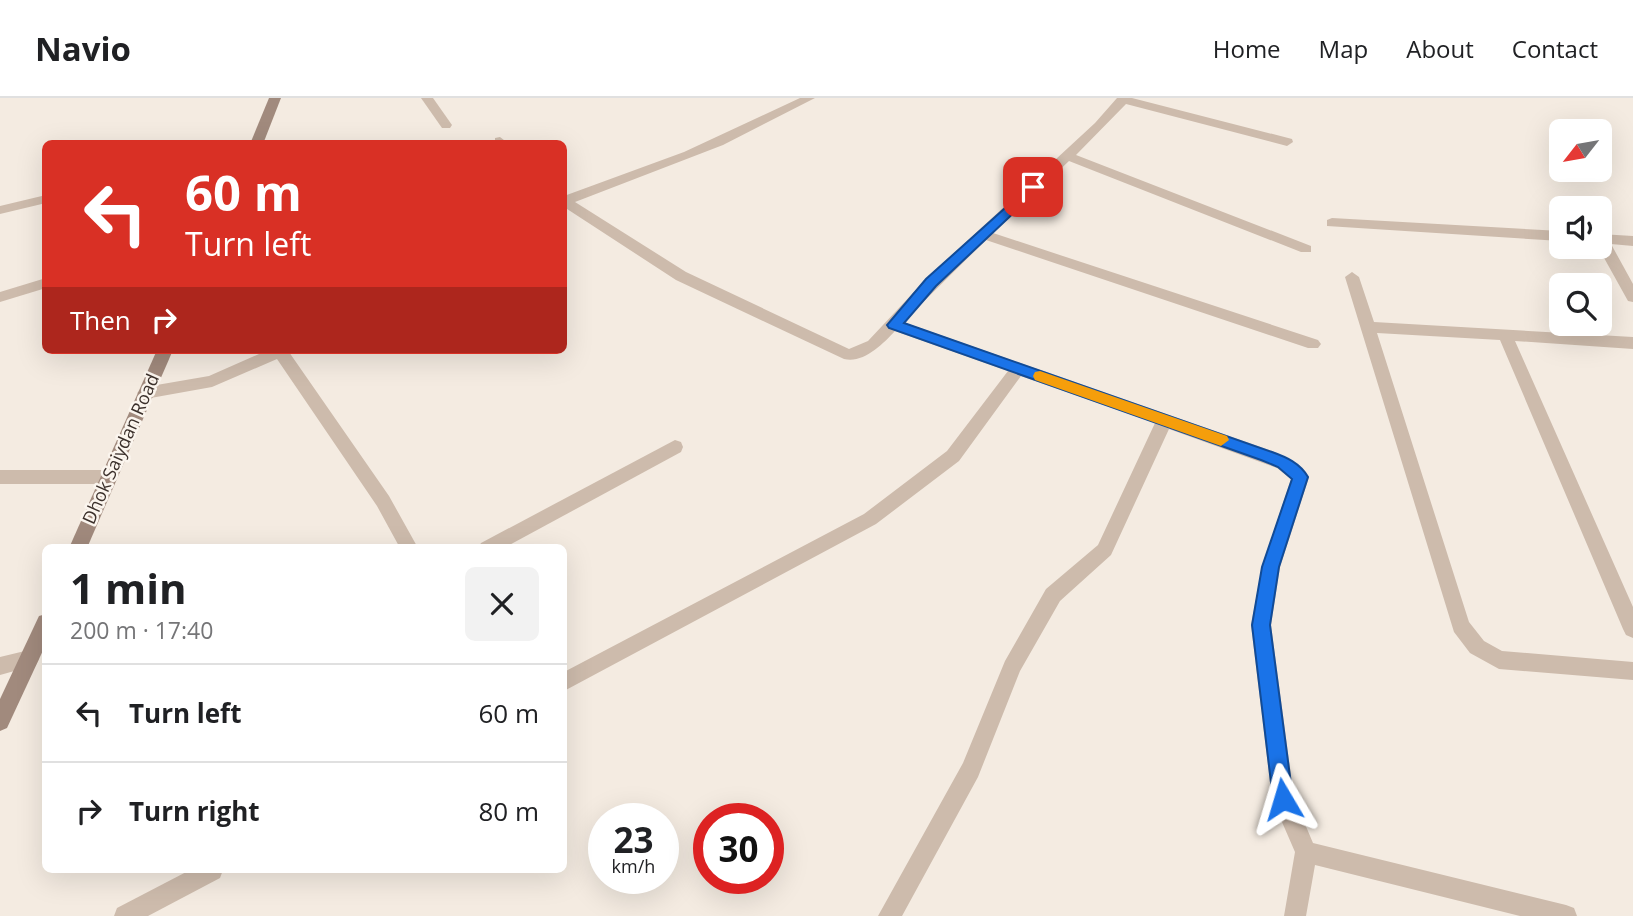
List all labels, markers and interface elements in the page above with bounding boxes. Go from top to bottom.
text: Navio [35,26,131,71]
text: Home [1213,32,1281,65]
text: Map [1319,32,1368,65]
text: About [1406,32,1474,65]
text: Contact [1512,32,1598,65]
north arrow [1549,119,1612,182]
map controls [1549,119,1612,336]
pin [1003,157,1063,217]
text: 60 m [185,159,302,225]
icon: left [70,168,161,259]
icon: arrive [1014,168,1052,206]
button: sound [1549,196,1612,259]
text: Turn left [185,222,311,265]
button: search [1549,273,1612,336]
icon: right [145,301,183,339]
text: Then [70,302,131,338]
street label: Dhok Saiydan Road [76,370,164,528]
text: 1 min [70,559,187,616]
button: close [465,567,539,641]
text: 200 m · 17:40 [70,614,213,646]
icon: left [70,694,108,732]
text: Turn left [129,695,241,731]
text: 60 m [478,695,539,731]
position arrow [1246,762,1320,836]
icon: right [70,792,108,830]
text: Turn right [129,793,260,829]
text: 80 m [478,793,539,829]
speed limit sign: 30 [693,803,784,894]
text: 23 [613,816,654,863]
text: km/h [612,854,655,878]

